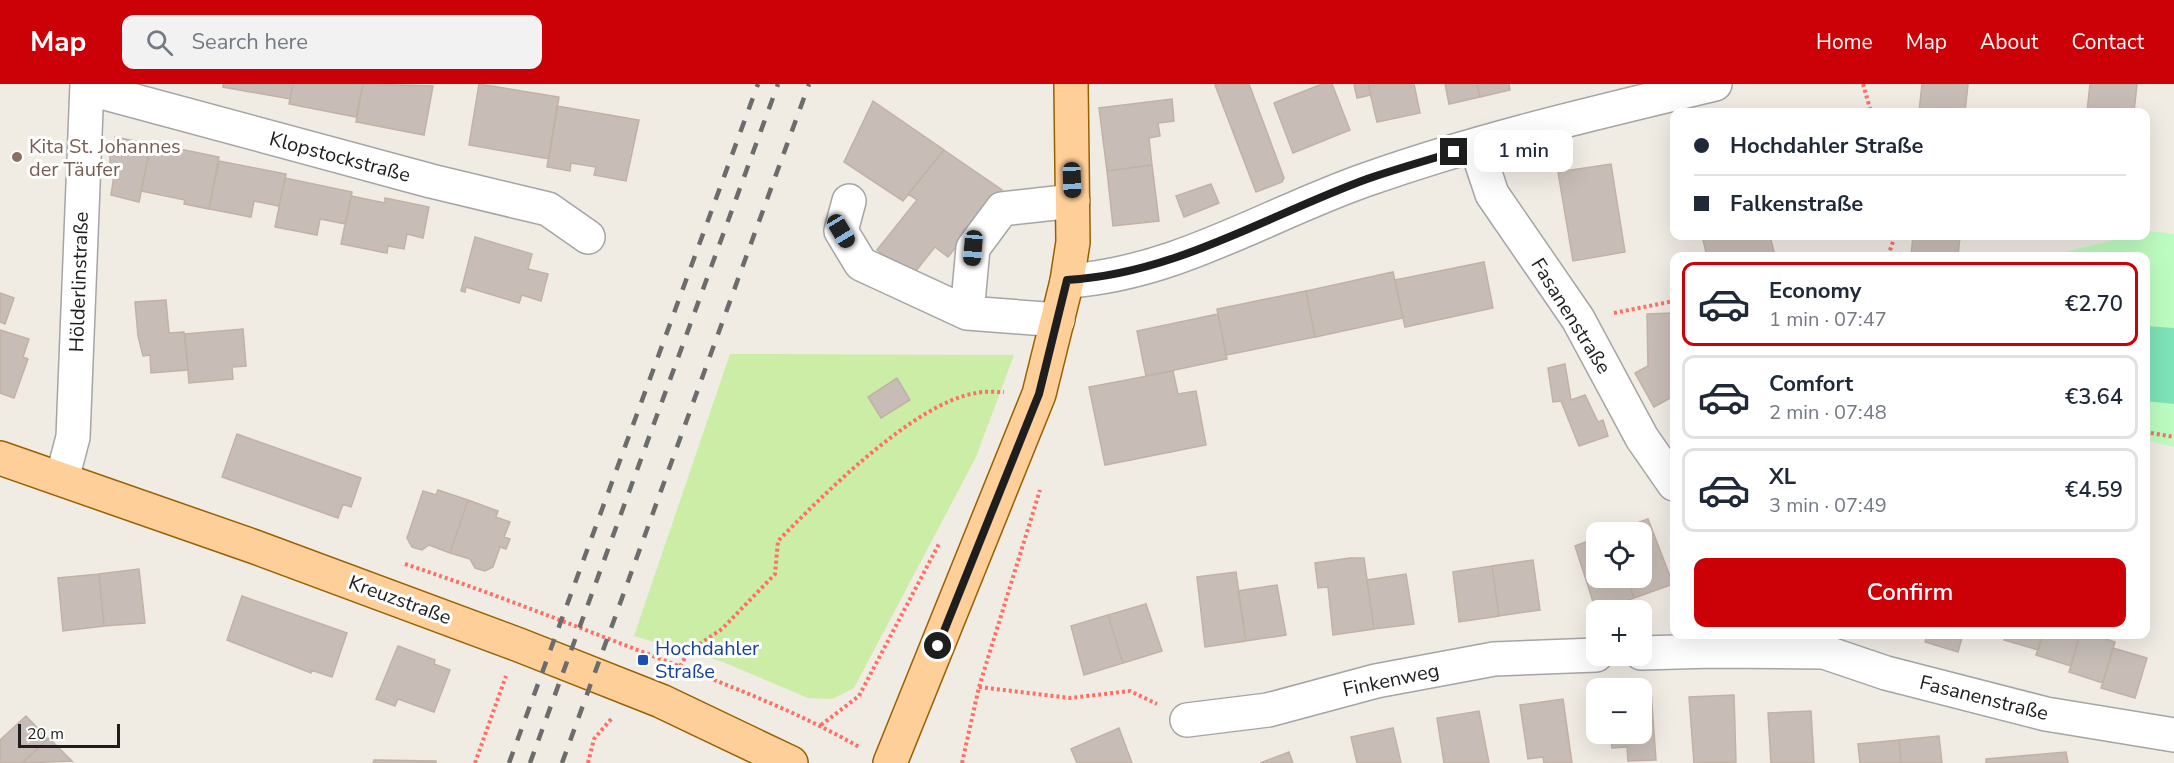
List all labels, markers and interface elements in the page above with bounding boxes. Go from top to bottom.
search box [122,15,542,69]
text: Map [30,23,86,61]
icon: search [143,26,176,59]
text: Search here [191,27,308,57]
text: Home [1816,28,1873,56]
text: Map [1906,28,1947,56]
text: About [1980,28,2038,56]
text: Contact [2071,28,2144,56]
street label: Klopstockstraße [267,125,413,189]
callout: 1 min [1475,131,1574,173]
text: Hochdahler Straße [1730,131,1924,161]
place label: Kita St. Johannes der Täufer [29,133,181,183]
text: 1 min [1498,137,1549,164]
route end [1440,138,1467,165]
marker: Kita St. Johannes der Täufer [10,150,24,164]
car [1062,162,1082,198]
text: Falkenstraße [1730,189,1863,219]
street label: Hölderlinstraße [63,211,95,353]
car [824,211,858,251]
car [962,229,984,267]
street label: Fasanenstraße [1525,253,1617,379]
text: Economy [1769,276,1861,306]
icon: car [1697,277,1751,331]
text: €2.70 [2065,289,2123,319]
text: 1 min · 07:47 [1769,306,1887,333]
text: Comfort [1769,369,1853,399]
icon: car [1697,370,1751,424]
text: €3.64 [2065,382,2123,412]
text: 2 min · 07:48 [1769,399,1887,426]
text: XL [1769,462,1796,492]
icon: car [1697,463,1751,517]
text: €4.59 [2065,475,2123,505]
text: 3 min · 07:49 [1769,492,1887,519]
map controls [1586,522,1652,744]
button: locate [1586,522,1652,588]
button: Confirm [1694,558,2126,627]
street label: Kreuzstraße [345,569,455,631]
button: + [1586,600,1652,666]
route start [924,632,951,659]
place label: Hochdahler Straße [655,635,759,685]
marker: Hochdahler Straße [636,653,650,667]
street label: Finkenweg [1340,657,1442,703]
street label: Fasanenstraße [1917,669,2051,727]
button: − [1586,678,1652,744]
scale bar [18,721,120,748]
text: 20 m [27,723,64,745]

